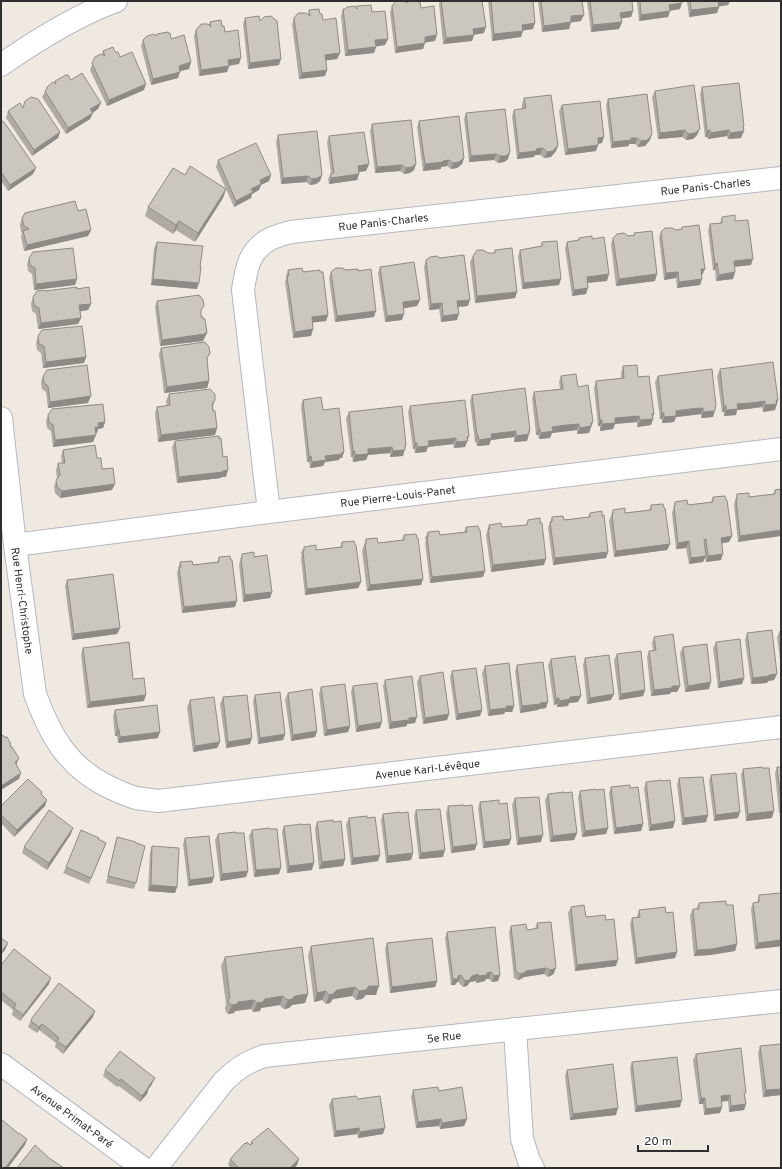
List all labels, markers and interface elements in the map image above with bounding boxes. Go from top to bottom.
street label: Rue Panis-Charles [660,175,751,199]
street label: Rue Panis-Charles [338,211,429,235]
street label: Rue Pierre-Louis-Panet [340,483,456,511]
street label: Rue Henri-Christophe [7,547,36,655]
street label: Avenue Karl-Lévêque [374,757,481,783]
street label: 5e Rue [426,1029,462,1047]
street label: Avenue Primat-Paré [27,1082,116,1152]
scale bar [638,1127,708,1153]
text: 20 m [644,1134,672,1150]

